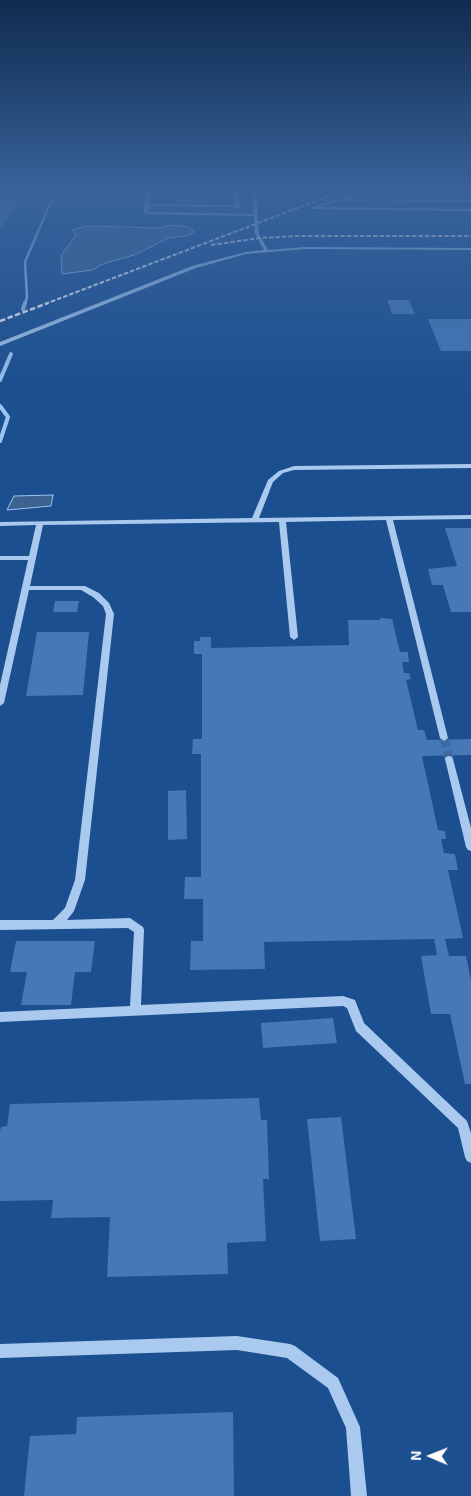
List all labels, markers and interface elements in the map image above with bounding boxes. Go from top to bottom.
north arrow [406,1431,456,1481]
text: N [407,1451,424,1461]

